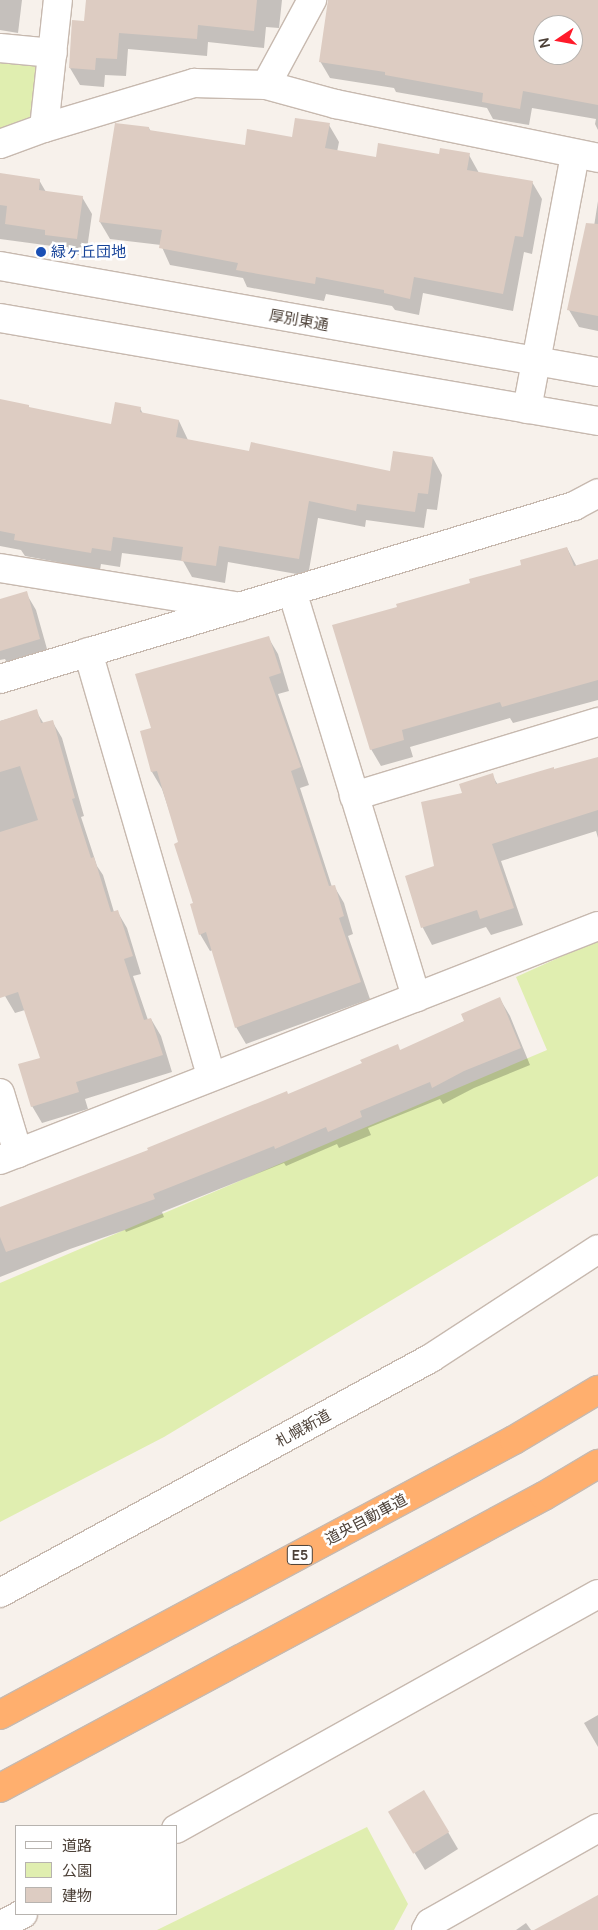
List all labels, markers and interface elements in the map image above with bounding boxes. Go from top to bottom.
north arrow [533,15,583,65]
text: N [533,36,554,50]
place label: 緑ヶ丘団地 [51,243,126,261]
marker: 緑ヶ丘団地 [35,246,47,258]
street label: 厚別東通 [268,306,330,334]
street label: 札幌新道 [272,1406,334,1450]
street label: 道央自動車道 [322,1490,410,1548]
road number: E5 [286,1544,314,1566]
legend [15,1825,178,1915]
text: 道路 [62,1835,92,1856]
text: 公園 [62,1860,92,1881]
text: 建物 [62,1885,92,1906]

